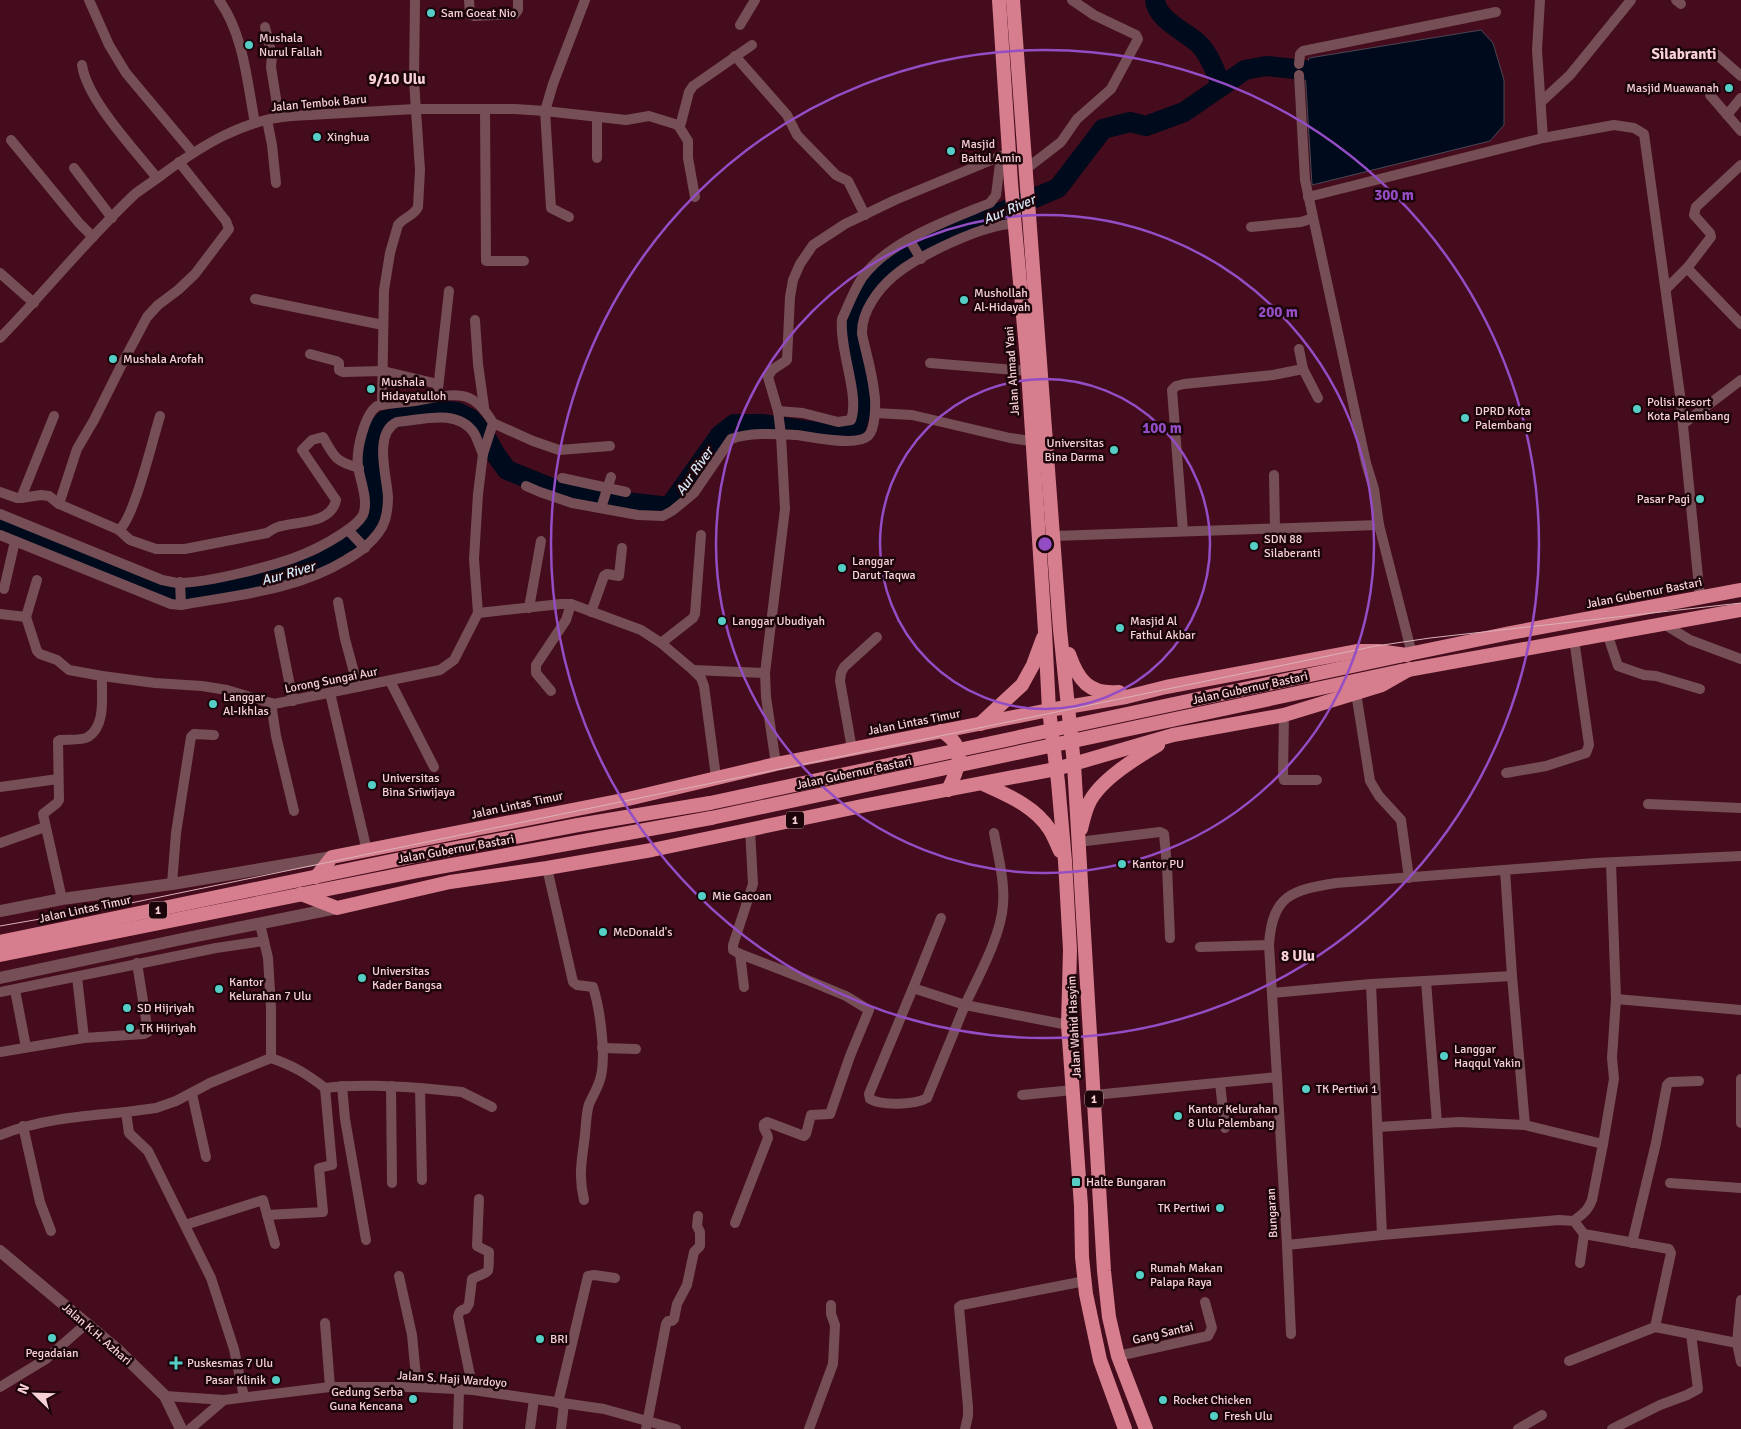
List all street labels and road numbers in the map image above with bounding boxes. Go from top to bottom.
street label: Jalan Tembok Baru [271,92,368,115]
street label: Jalan Ahmad Yani [1002,326,1023,416]
street label: Jalan Gubernur Bastari [1585,575,1703,612]
street label: Lorong Sungai Aur [283,664,379,697]
street label: Jalan Gubernur Bastari [1191,669,1309,708]
street label: Jalan Lintas Timur [867,706,962,739]
street label: Jalan Gubernur Bastari [795,754,913,793]
street label: Jalan Lintas Timur [470,788,565,823]
road number: 1 [786,812,804,828]
street label: Jalan Gubernur Bastari [397,832,515,867]
street label: Jalan Lintas Timur [38,892,133,927]
road number: 1 [149,902,167,918]
street label: Jalan Wahid Hasyim [1064,975,1085,1079]
road number: 1 [1085,1090,1103,1108]
street label: Bungaran [1264,1188,1281,1238]
street label: Jalan K.H. Azhari [59,1300,135,1369]
street label: Gang Santai [1131,1319,1195,1348]
street label: Jalan S. Haji Wardoyo [397,1368,507,1391]

